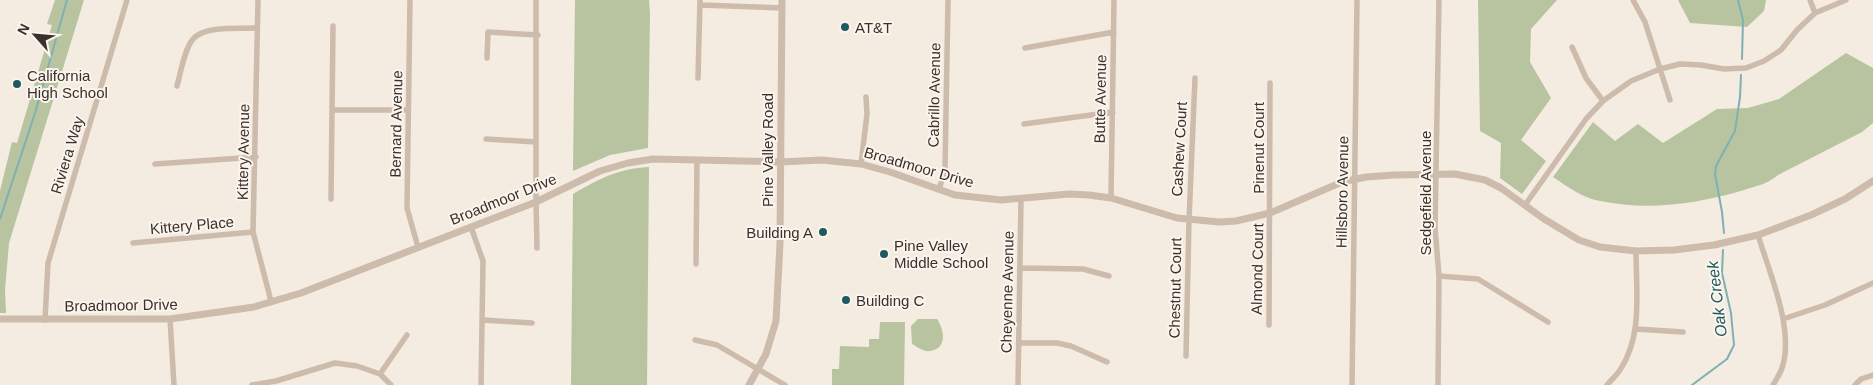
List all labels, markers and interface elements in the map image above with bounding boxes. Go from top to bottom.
north arrow [10,10,60,60]
place label: AT&T [855,19,892,36]
text: N [14,21,33,37]
marker: AT&T [839,21,851,33]
street label: Cabrillo Avenue [925,42,943,148]
street label: Butte Avenue [1091,54,1109,144]
place label: California High School [27,67,108,101]
street label: Bernard Avenue [387,70,405,178]
marker: California High School [11,78,23,90]
street label: Pine Valley Road [759,93,776,207]
street label: Cashew Court [1168,100,1190,197]
street label: Pinenut Court [1250,101,1267,194]
street label: Kittery Avenue [234,104,252,200]
street label: Riviera Way [47,114,87,196]
street label: Sedgefield Avenue [1417,131,1434,255]
street label: Hillsboro Avenue [1333,136,1351,248]
street label: Broadmoor Drive [862,143,976,191]
street label: Broadmoor Drive [447,170,559,228]
street label: Kittery Place [149,213,235,237]
street label: Almond Court [1248,222,1266,315]
place label: Building A [746,224,813,241]
marker: Building A [817,226,829,238]
street label: Cheyenne Avenue [997,231,1017,353]
place label: Pine Valley Middle School [894,237,988,271]
street label: Chestnut Court [1166,237,1184,339]
marker: Pine Valley Middle School [878,248,890,260]
water label: Oak Creek [1704,259,1730,338]
place label: Building C [856,292,925,309]
marker: Building C [840,294,852,306]
street label: Broadmoor Drive [64,296,178,314]

